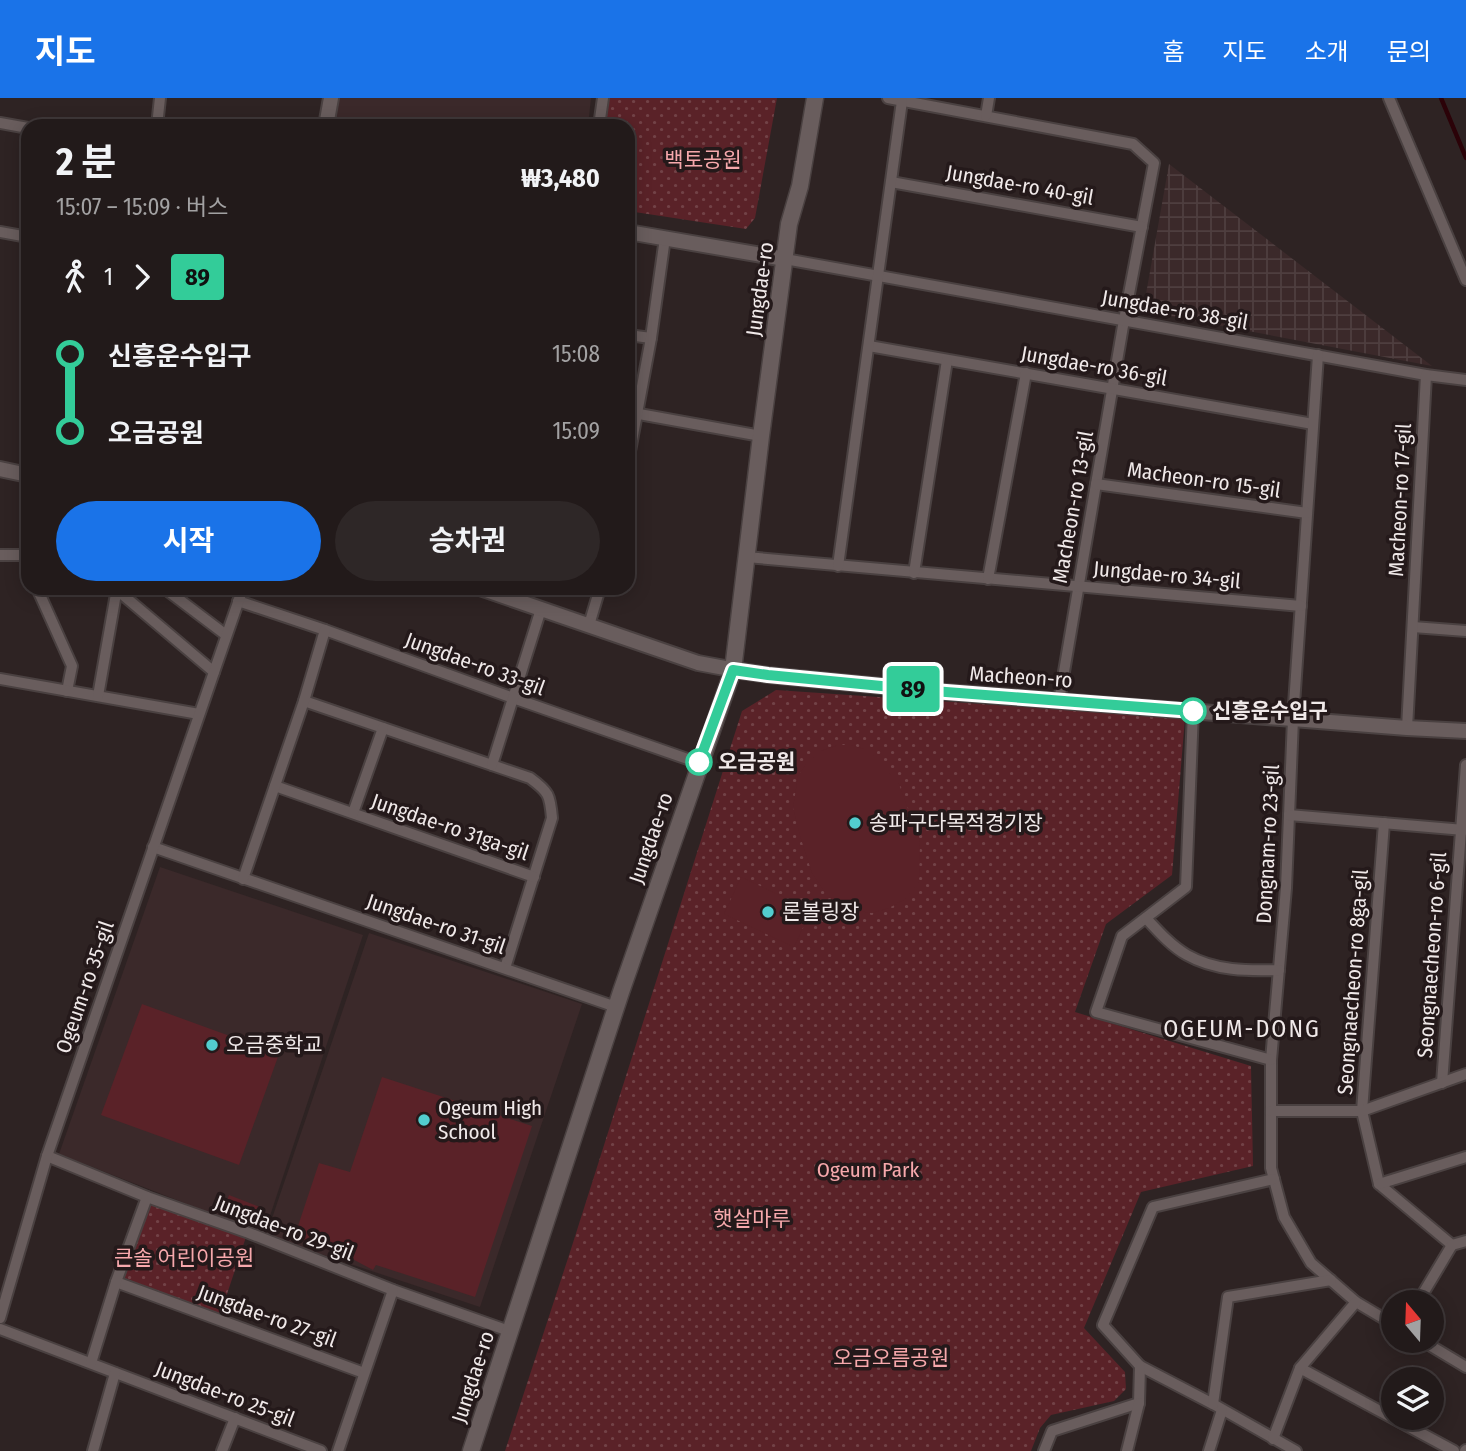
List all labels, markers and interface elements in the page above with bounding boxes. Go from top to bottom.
text: 지도 [35,32,96,72]
text: 홈 [1162,38,1184,66]
text: 지도 [1222,38,1267,66]
text: 소개 [1305,38,1349,66]
text: 문의 [1387,38,1431,66]
text: 2 분 [56,139,116,185]
park label: 백토공원 [664,147,742,173]
street label: Jungdae-ro 40-gil [944,159,1096,211]
text: ₩3,480 [521,163,600,194]
text: 15:07 – 15:09 · 버스 [56,193,228,221]
street label: Jungdae-ro [741,240,779,338]
icon: walk [56,258,94,296]
icon: forward [123,258,161,296]
text: 1 [104,263,113,291]
text: 89 [185,263,210,291]
street label: Jungdae-ro 38-gil [1100,284,1251,336]
text: 15:08 [552,340,600,368]
street label: Jungdae-ro 36-gil [1019,340,1170,392]
text: 신흥운수입구 [108,341,252,372]
text: 15:09 [553,417,600,445]
text: 오금공원 [108,418,204,449]
street label: Macheon-ro 17-gil [1383,422,1417,577]
street label: Macheon-ro 13-gil [1047,428,1099,585]
street label: Macheon-ro 15-gil [1126,456,1283,504]
button: 시작 [56,501,321,581]
button: 승차권 [335,501,600,581]
street label: Jungdae-ro 34-gil [1092,556,1242,594]
street label: Jungdae-ro 33-gil [401,627,549,702]
street label: Macheon-ro [969,660,1073,694]
line badge: 89 [881,666,944,712]
text: 89 [901,675,925,703]
marker: 신흥운수입구 [1180,698,1206,724]
place label: 신흥운수입구 [1212,698,1328,724]
marker: 오금공원 [686,749,712,775]
place label: 오금공원 [718,749,795,775]
street label: Dongnam-ro 23-gil [1251,763,1285,924]
street label: Jungdae-ro 31ga-gil [368,788,533,866]
street label: Jungdae-ro [623,789,679,887]
place label: 송파구다목적경기장 [869,810,1043,836]
marker: 송파구다목적경기장 [847,815,863,831]
street label: Seongnaecheon-ro 6-gil [1412,851,1452,1059]
street label: Seongnaecheon-ro 8ga-gil [1332,868,1374,1096]
street label: Jungdae-ro 31-gil [363,888,509,960]
place label: 론볼링장 [782,899,859,925]
marker: 론볼링장 [760,904,776,920]
street label: Ogeum-ro 35-gil [50,917,120,1057]
district label: OGEUM-DONG [1163,1015,1321,1043]
place label: 오금중학교 [226,1032,323,1058]
marker: 오금중학교 [204,1037,220,1053]
place label: Ogeum High School [438,1095,542,1145]
marker: Ogeum High School [416,1112,432,1128]
park label: Ogeum Park [817,1157,919,1183]
street label: Jungdae-ro 29-gil [210,1189,358,1267]
park label: 햇살마루 [713,1206,791,1232]
park label: 큰솔 어린이공원 [114,1245,254,1271]
street label: Jungdae-ro 27-gil [194,1279,340,1353]
north arrow [1381,1290,1444,1353]
map controls [1381,1290,1444,1430]
street label: Jungdae-ro [446,1328,500,1426]
park label: 오금오름공원 [833,1345,949,1371]
street label: Jungdae-ro 25-gil [152,1356,299,1433]
button: layers [1381,1367,1444,1430]

